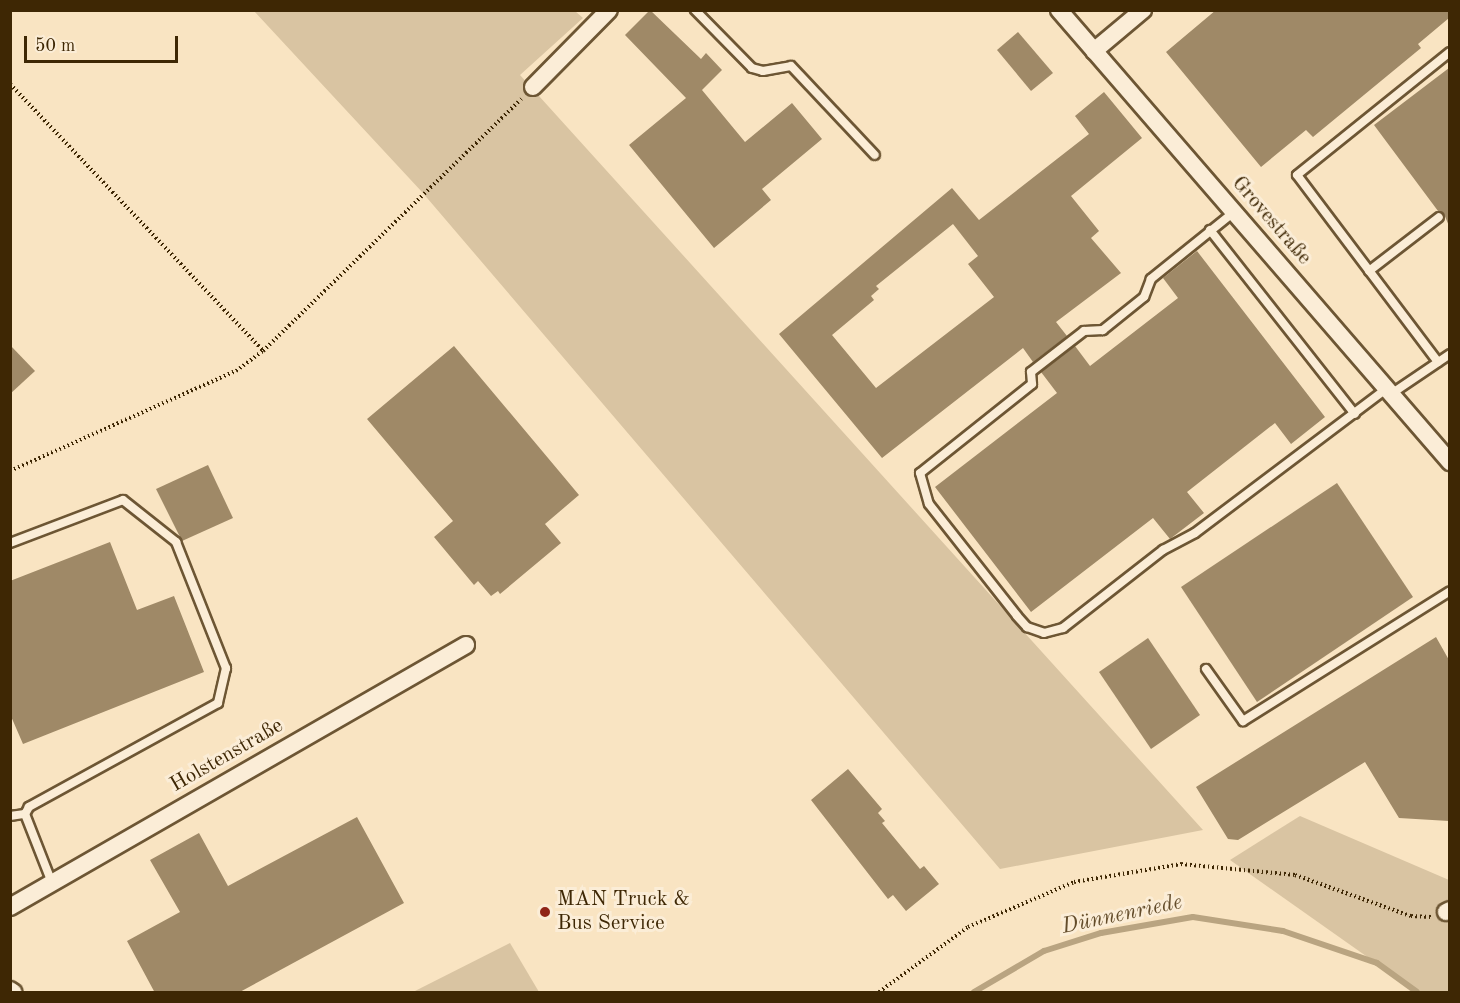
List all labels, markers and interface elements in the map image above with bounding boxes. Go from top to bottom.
scale bar [27,24,182,62]
text: 50 m [35,37,75,55]
street label: Grovestraße [1226,172,1316,270]
street label: Holstenstraße [166,714,288,798]
place label: MAN Truck & Bus Service [557,887,690,937]
water label: Dünnenriede [1059,889,1185,941]
marker: MAN Truck & Bus Service [538,905,552,919]

